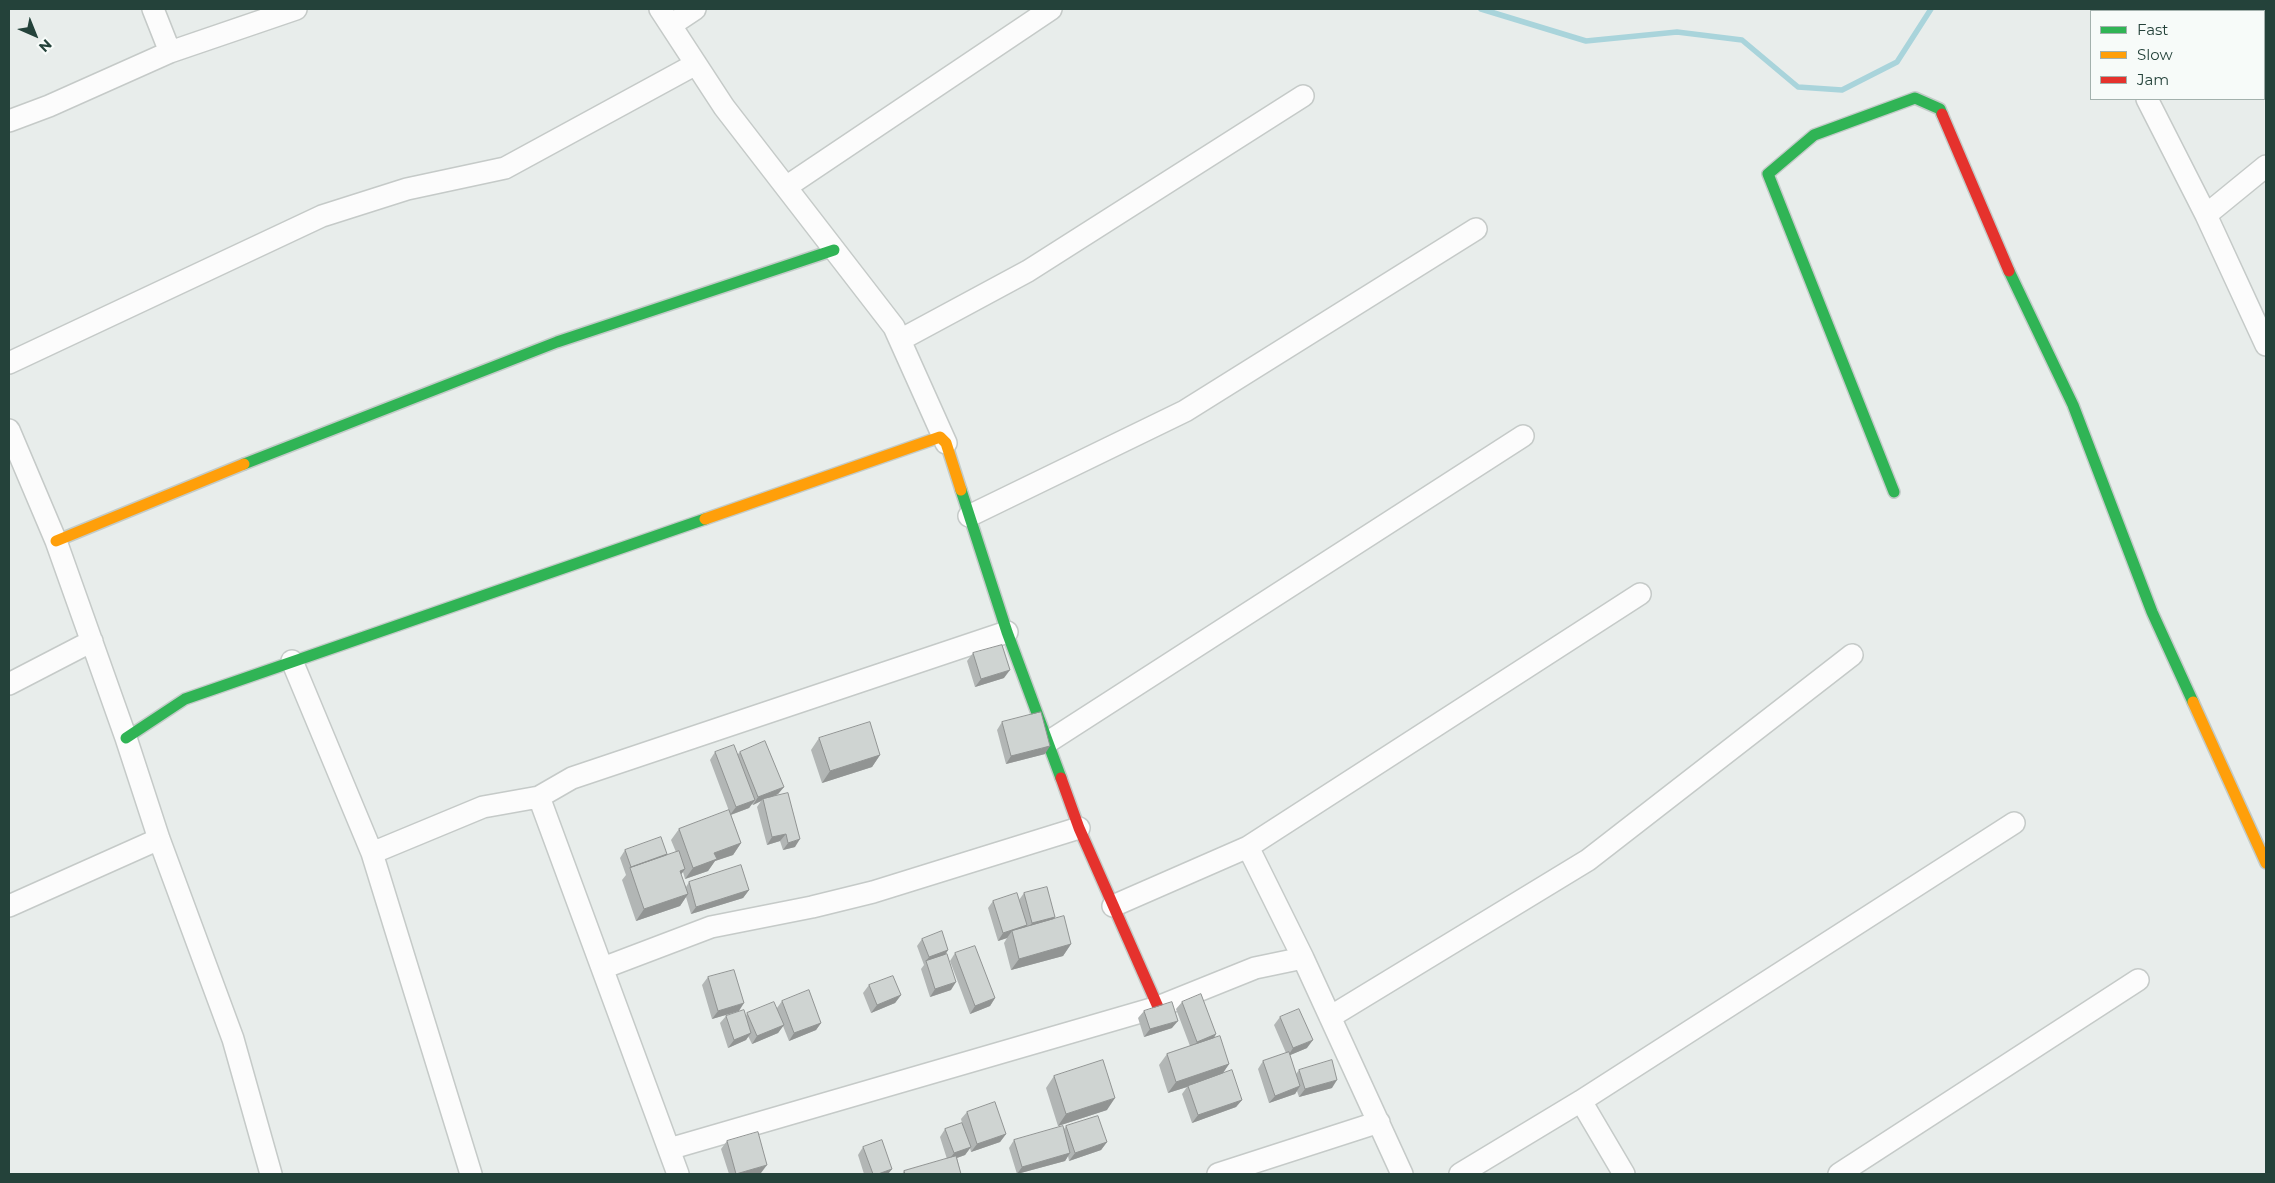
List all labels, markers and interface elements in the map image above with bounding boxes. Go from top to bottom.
north arrow [10,10,60,60]
legend [2090,10,2265,100]
text: Fast [2137,20,2168,39]
text: N [35,35,56,56]
text: Slow [2137,45,2173,64]
text: Jam [2137,70,2169,89]

